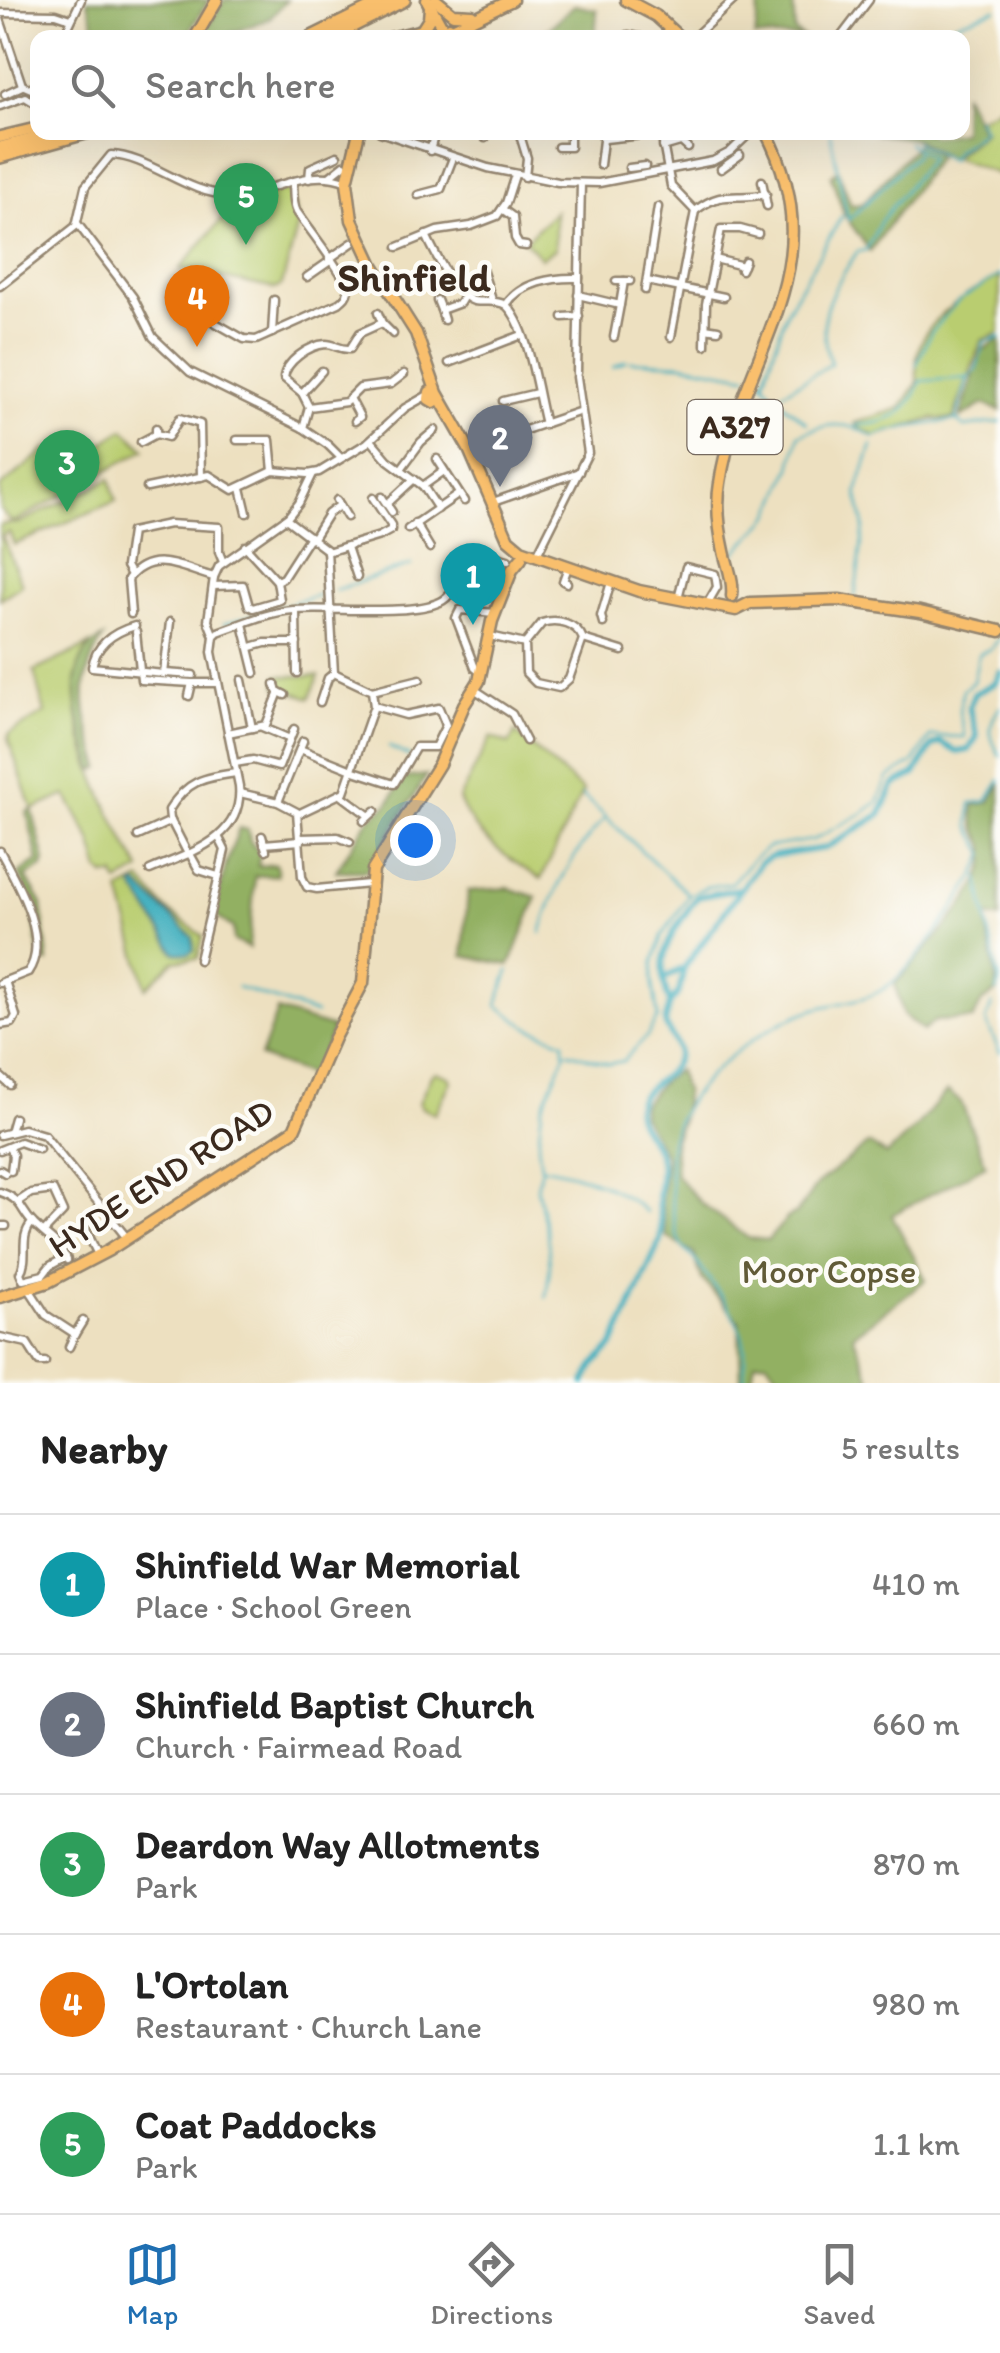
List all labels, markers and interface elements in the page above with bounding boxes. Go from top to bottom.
search box [30,30,970,140]
icon: search [65,58,120,113]
text: Search here [145,62,336,108]
pin: 5 [214,162,278,245]
district label: Shinfield [337,253,492,301]
pin: 4 [164,264,230,347]
road number: A327 [688,400,782,454]
pin: 2 [468,404,532,487]
pin: 3 [34,430,100,512]
pin: 1 [440,542,506,625]
your location [390,815,441,866]
street label: HYDE END ROAD [40,1090,282,1266]
park label: Moor Copse [742,1250,916,1292]
text: Nearby [40,1423,167,1474]
text: 5 results [841,1429,960,1467]
text: Shinfield War Memorial [135,1542,520,1588]
text: 1 [65,1565,80,1603]
text: 410 m [872,1565,960,1603]
text: Place · School Green [135,1588,412,1626]
text: Shinfield Baptist Church [135,1682,534,1728]
text: 2 [64,1705,81,1743]
text: 660 m [872,1705,960,1743]
text: Church · Fairmead Road [135,1728,462,1766]
text: Deardon Way Allotments [135,1822,540,1868]
text: 3 [64,1845,81,1883]
text: 870 m [873,1845,960,1883]
text: Park [135,1868,198,1906]
text: L'Ortolan [135,1962,289,2008]
text: 4 [63,1985,82,2023]
text: 980 m [872,1985,960,2023]
text: Restaurant · Church Lane [135,2008,482,2046]
text: Coat Paddocks [135,2102,377,2148]
text: 5 [64,2125,81,2163]
text: 1.1 km [873,2125,960,2163]
text: Park [135,2148,198,2186]
tab: Map [125,2237,180,2331]
tab: Directions [430,2237,553,2331]
tab: Saved [803,2237,875,2331]

